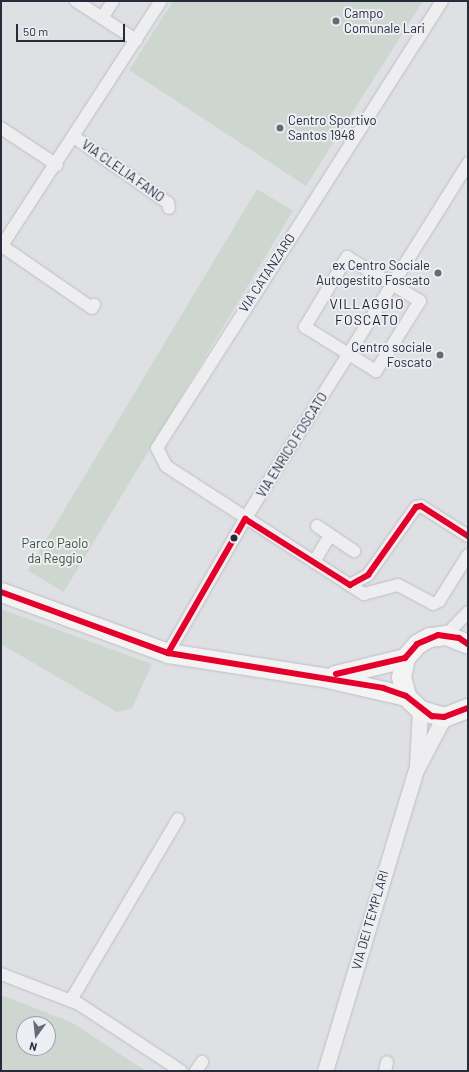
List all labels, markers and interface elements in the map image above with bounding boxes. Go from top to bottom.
place label: Campo Comunale Lari [344,6,425,37]
scale bar [18,16,127,42]
marker: Campo Comunale Lari [331,16,341,26]
text: 50 m [23,24,48,38]
place label: Centro Sportivo Santos 1948 [288,113,377,144]
marker: Centro Sportivo Santos 1948 [275,123,285,133]
street label: VIA CLELIA FANO [79,137,167,205]
street label: VIA CATANZARO [236,231,298,315]
place label: ex Centro Sociale Autogestito Foscato [316,258,430,289]
marker: ex Centro Sociale Autogestito Foscato [433,268,443,278]
district label: VILLAGGIO FOSCATO [329,296,405,328]
place label: Centro sociale Foscato [351,340,432,371]
marker: Centro sociale Foscato [435,350,445,360]
street label: VIA ENRICO FOSCATO [253,390,331,500]
unlabelled marker [229,533,239,543]
park label: Parco Paolo da Reggio [22,536,88,567]
street label: VIA DEI TEMPLARI [348,868,392,972]
north arrow [16,1016,56,1056]
text: N [28,1040,38,1054]

